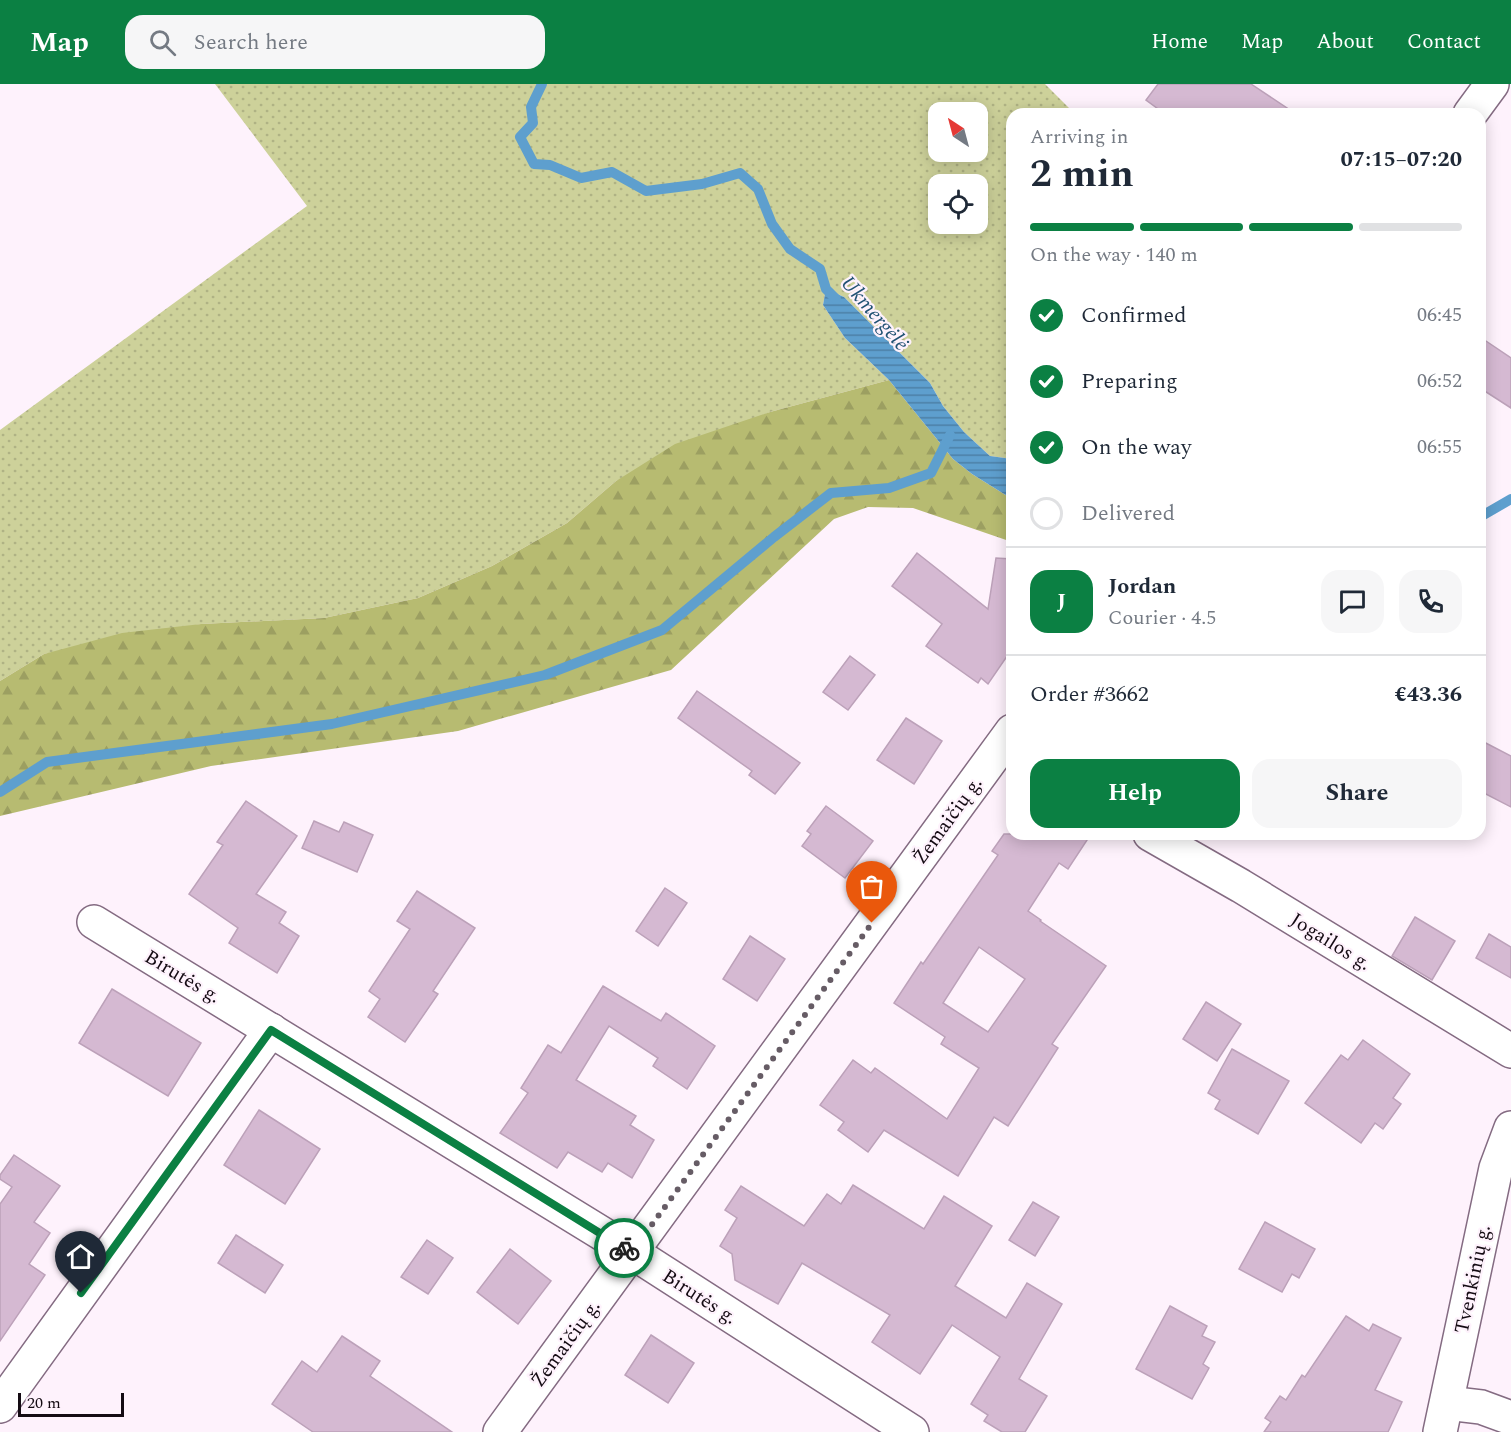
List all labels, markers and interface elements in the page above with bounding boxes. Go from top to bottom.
search box [125,15,545,69]
text: Map [30,21,89,64]
icon: search [146,26,179,59]
text: Search here [194,26,308,59]
text: Home [1151,26,1208,58]
text: Map [1241,26,1283,58]
text: About [1316,26,1374,58]
text: Contact [1407,26,1481,58]
north arrow [928,102,988,162]
map controls [928,102,988,234]
text: Arriving in [1030,122,1128,152]
text: 07:15–07:20 [1340,143,1462,176]
text: 2 min [1030,145,1134,204]
button: locate [928,174,988,234]
text: On the way · 140 m [1030,240,1198,270]
water label: Ukmergėlė [832,269,916,359]
icon: check [1030,299,1063,332]
text: Confirmed [1081,299,1187,332]
text: 06:45 [1417,300,1462,330]
icon: check [1030,365,1063,398]
text: Preparing [1081,365,1178,398]
text: 06:52 [1417,366,1462,396]
icon: check [1030,431,1063,464]
text: On the way [1081,431,1192,464]
text: 06:55 [1417,432,1462,462]
text: Delivered [1081,497,1175,530]
text: Jordan [1108,570,1176,603]
button: chat [1321,570,1384,633]
button: phone [1399,570,1462,633]
text: J [1057,585,1066,618]
text: Courier · 4.5 [1108,603,1216,633]
text: Order #3662 [1030,678,1149,711]
text: €43.36 [1394,678,1462,711]
button: Help [1030,759,1240,828]
button: Share [1252,759,1462,828]
street label: Žemaičių g. [906,770,990,871]
pin [846,861,897,923]
icon: bag [855,870,888,903]
street label: Jogailos g. [1284,905,1377,979]
street label: Birutės g. [139,942,226,1011]
courier [594,1218,654,1278]
street label: Tvenkinių g. [1447,1222,1499,1336]
pin [55,1231,106,1293]
icon: bike [608,1232,641,1265]
icon: home [64,1240,97,1273]
street label: Birutės g. [656,1261,743,1332]
street label: Žemaičių g. [524,1293,608,1394]
scale bar [18,1390,124,1418]
text: 20 m [27,1391,61,1415]

